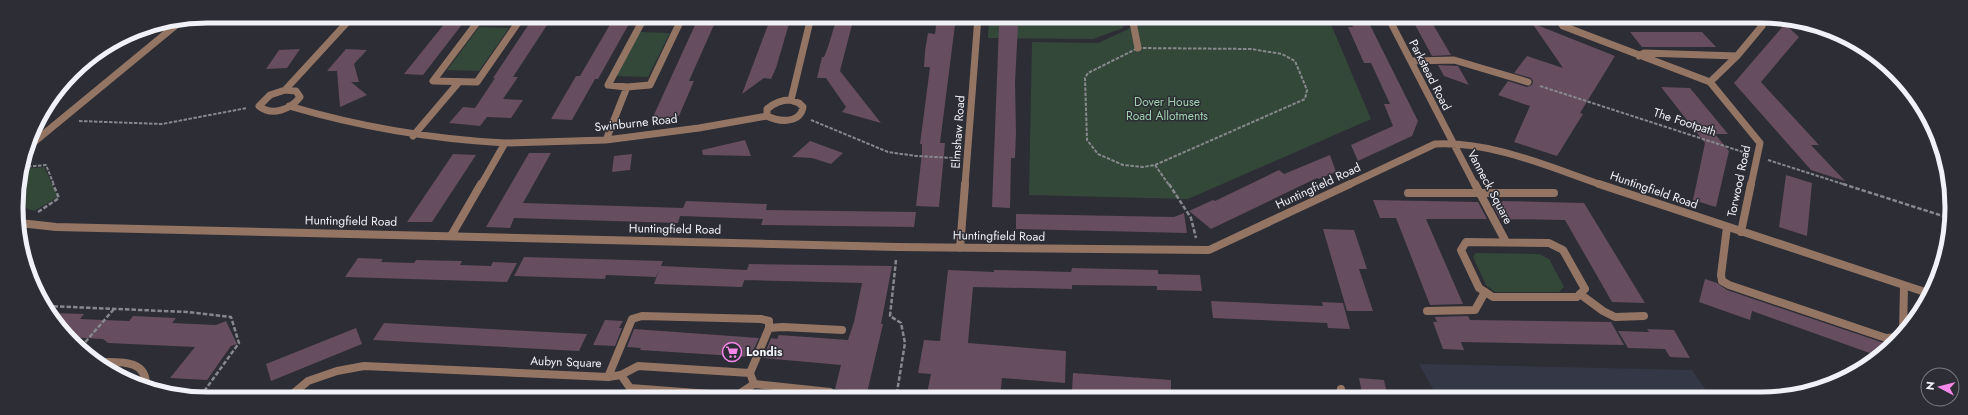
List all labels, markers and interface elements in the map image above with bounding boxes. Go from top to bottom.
street label: Parkstead Road [1404,36,1456,114]
park label: Dover House Road Allotments [1126,93,1208,125]
street label: Elmshaw Road [946,95,970,169]
street label: The Footpath [1651,103,1719,141]
street label: Swinburne Road [594,110,678,136]
street label: Torwood Road [1723,144,1755,218]
street label: Vanneck Square [1463,147,1517,227]
street label: Huntingfield Road [1272,158,1364,214]
street label: Huntingfield Road [1608,166,1700,214]
street label: Huntingfield Road [305,211,397,231]
street label: Huntingfield Road [629,219,721,239]
street label: Huntingfield Road [953,226,1045,246]
supermarket icon: Londis [721,341,743,363]
place label: Londis [746,343,783,361]
street label: Aubyn Square [530,352,602,372]
north arrow [1920,367,1960,407]
text: N [1922,380,1939,391]

